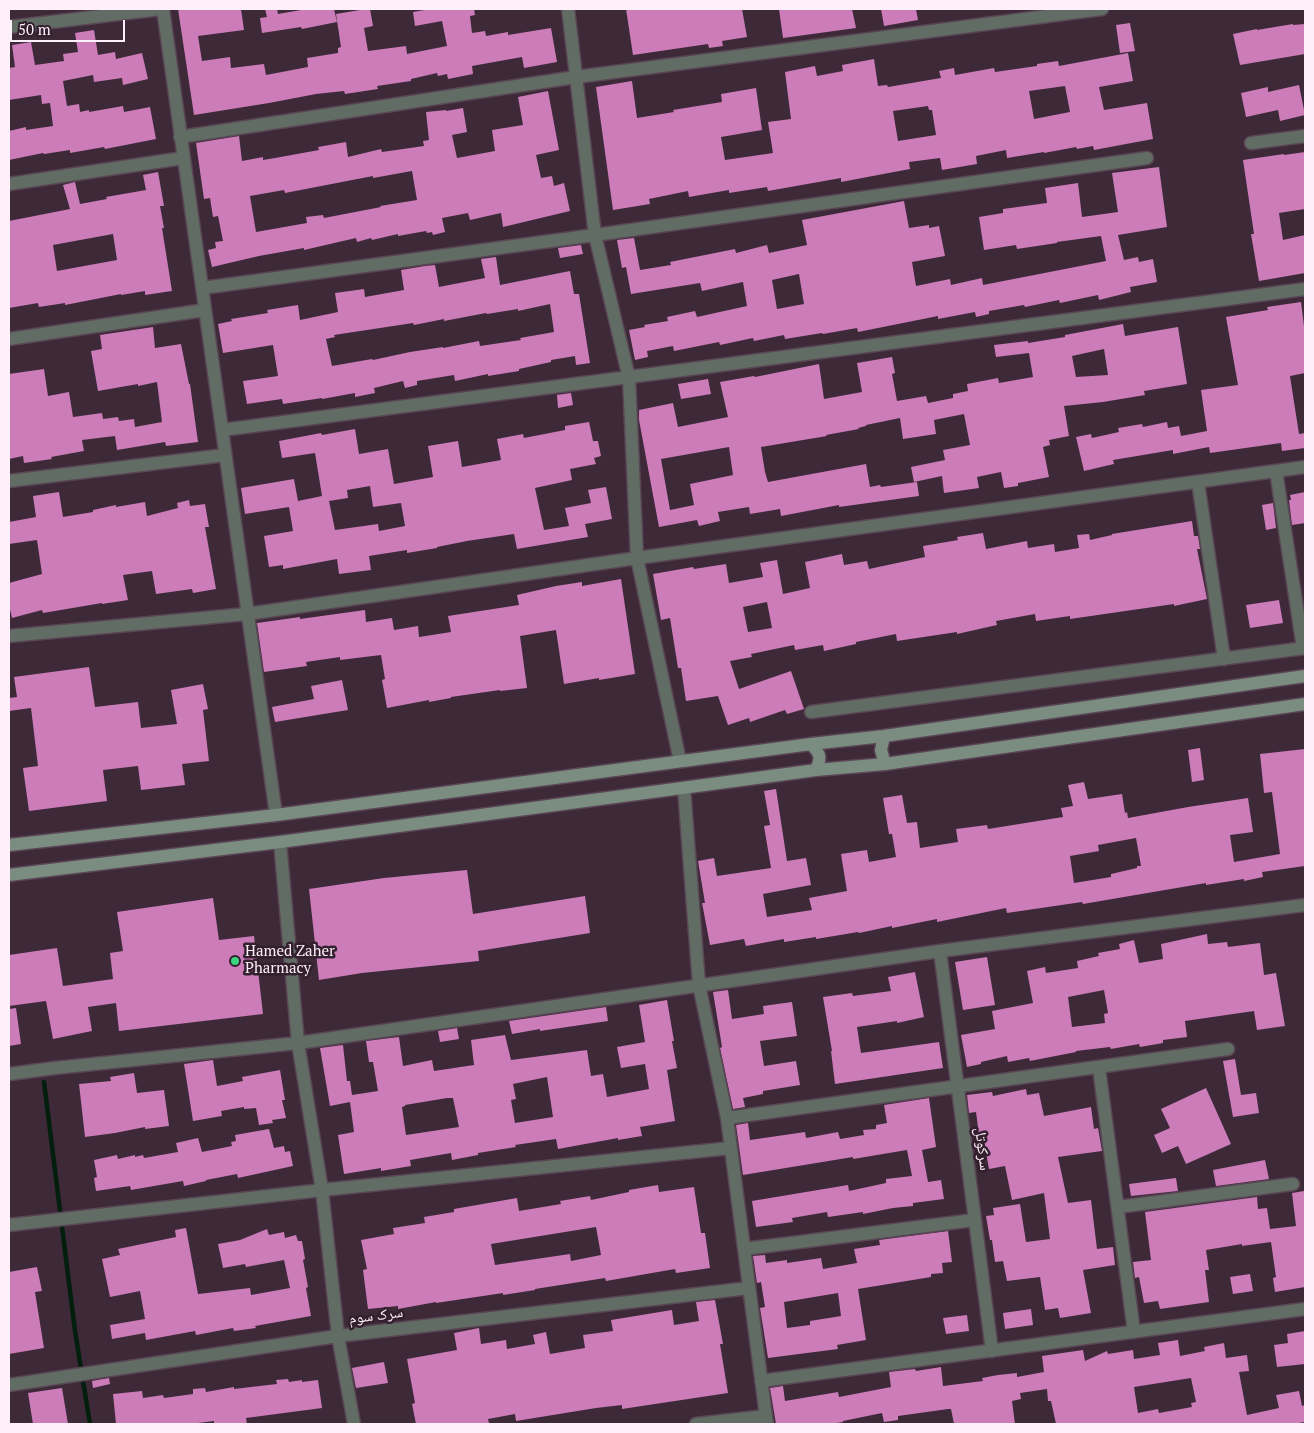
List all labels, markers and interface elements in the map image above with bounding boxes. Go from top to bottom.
scale bar [12,10,128,42]
text: 50 m [18,19,51,39]
place label: Hamed Zaher Pharmacy [245,943,335,978]
marker: Hamed Zaher Pharmacy [229,955,241,967]
street label: سرکوتل [970,1126,994,1172]
street label: سرک سوم [348,1304,404,1328]

